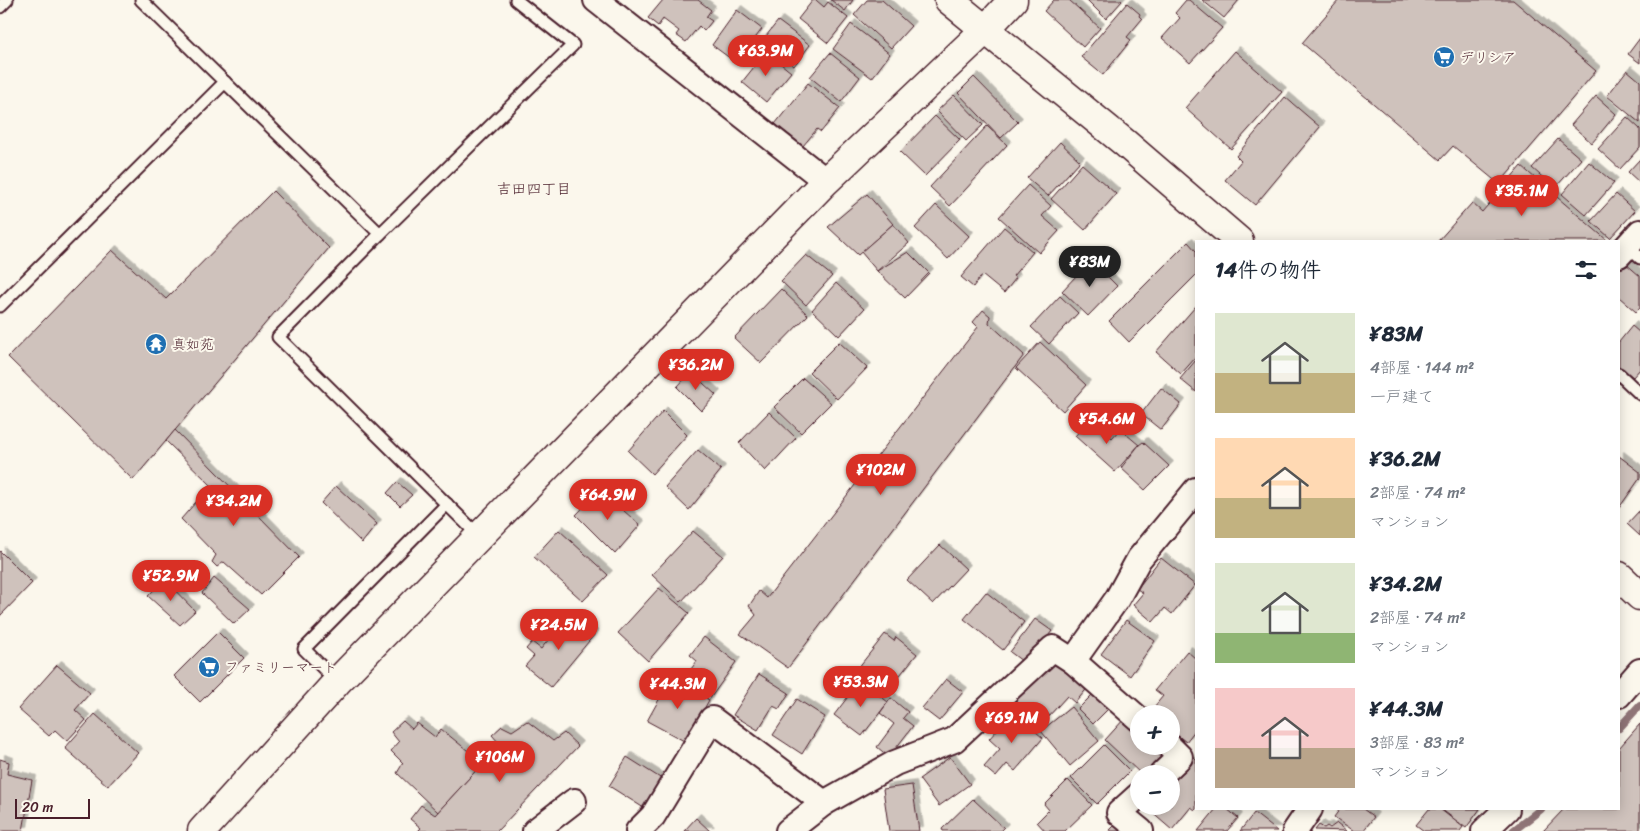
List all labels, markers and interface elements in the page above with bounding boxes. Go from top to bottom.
pin: ¥63.9M [725,34,807,77]
text: ¥63.9M [739,36,793,65]
supermarket icon: デリシア [1432,45,1456,69]
place label: デリシア [1460,45,1516,70]
pin: ¥35.1M [1481,174,1563,217]
district label: 吉田四丁目 [496,176,572,202]
text: ¥35.1M [1496,176,1548,205]
pin: ¥83M [1060,246,1120,288]
text: ¥83M [1070,247,1110,276]
text: 14件の物件 [1215,251,1321,289]
icon: filters [1572,256,1600,284]
text: ¥83M [1370,315,1423,353]
temple icon: 真如苑 [144,332,168,356]
place label: 真如苑 [172,332,214,357]
icon: home [1255,333,1315,393]
pin: ¥36.2M [655,348,737,391]
text: ¥36.2M [669,350,723,379]
text: 4部屋 · 144 m² [1370,353,1474,382]
text: 一戸建て [1370,382,1434,411]
pin: ¥54.6M [1066,402,1148,445]
text: ¥54.6M [1079,404,1135,433]
text: ¥36.2M [1370,440,1441,478]
pin: ¥102M [846,454,916,496]
text: ¥102M [857,455,905,484]
icon: home [1255,458,1315,518]
pin: ¥64.9M [567,478,649,521]
text: 2部屋 · 74 m² [1370,478,1466,507]
text: ¥64.9M [580,480,636,509]
pin: ¥34.2M [193,484,275,527]
text: ¥34.2M [207,486,261,515]
text: マンション [1370,507,1449,536]
pin: ¥52.9M [130,560,212,602]
text: ¥52.9M [143,561,199,590]
text: ¥34.2M [1370,565,1442,603]
icon: home [1255,583,1315,643]
text: 2部屋 · 74 m² [1370,603,1466,632]
pin: ¥24.5M [518,608,600,651]
text: ¥24.5M [531,610,587,639]
text: マンション [1370,632,1449,661]
supermarket icon: ファミリーマート [197,655,221,679]
place label: ファミリーマート [225,655,337,680]
pin: ¥53.3M [820,666,902,708]
text: ¥53.3M [834,667,888,696]
pin: ¥44.3M [637,668,719,710]
text: ¥44.3M [650,669,706,698]
text: ¥44.3M [1370,690,1443,728]
pin: ¥69.1M [971,702,1053,744]
text: ¥69.1M [986,703,1038,732]
map controls [1130,705,1180,815]
button: + [1130,705,1180,755]
icon: home [1255,708,1315,768]
text: 3部屋 · 83 m² [1370,728,1465,757]
pin: ¥106M [465,740,535,783]
text: ¥106M [476,742,524,771]
text: マンション [1370,757,1449,786]
button: − [1130,765,1180,815]
text: 20 m [22,795,53,820]
scale bar [15,796,90,819]

